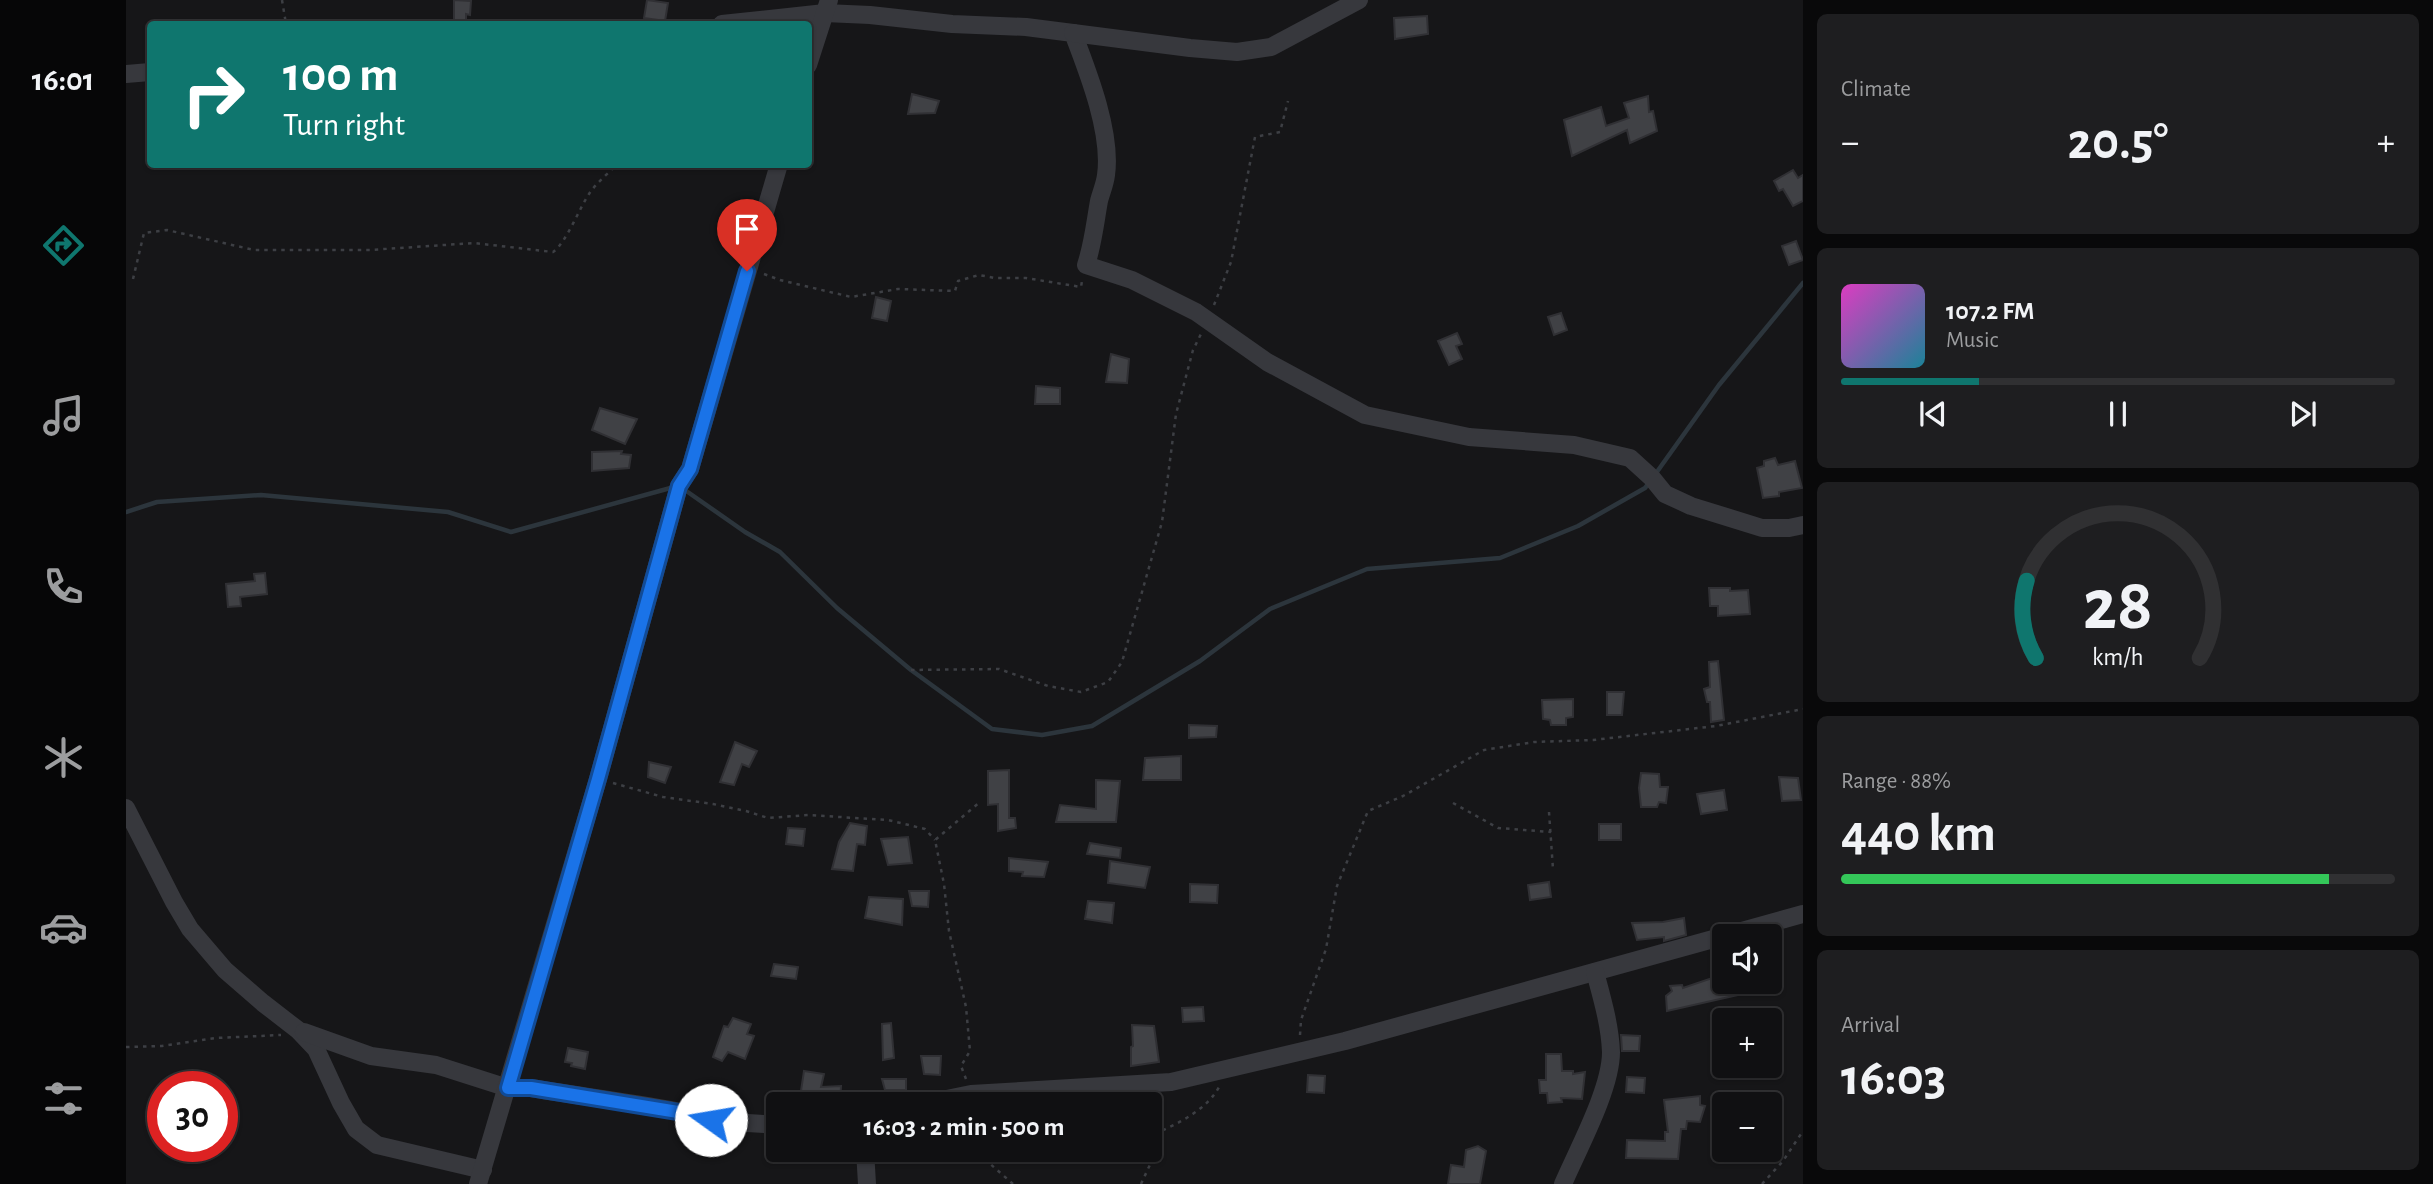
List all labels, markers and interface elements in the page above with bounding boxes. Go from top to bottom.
icon: right [168,49,259,140]
text: 100 m [283,51,399,100]
text: 16:01 [32,64,94,96]
text: Climate [1841,78,1911,101]
text: Turn right [283,109,405,141]
text: 20.5° [2067,116,2169,168]
text: − [1841,124,1859,162]
text: + [2377,124,2395,162]
pin [717,199,777,271]
icon: arrive [728,210,766,248]
icon: directions [39,221,88,270]
text: 107.2 FM [1946,298,2035,324]
text: Music [1946,329,1998,352]
icon: music [39,391,88,440]
icon: previous [1914,395,1952,433]
icon: pause [2099,395,2137,433]
icon: next [2284,395,2322,433]
icon: phone [39,562,88,611]
text: 28 [2083,570,2153,643]
text: km/h [2092,645,2144,670]
icon: climate [39,733,88,782]
text: Range · 88% [1841,770,1951,793]
text: 440 km [1841,808,1996,860]
icon: car [39,903,88,952]
map controls [1712,924,1782,1162]
button: sound [1712,924,1782,994]
button: + [1712,1008,1782,1078]
text: Arrival [1841,1014,1900,1037]
text: 16:03 [1841,1052,1946,1104]
speed limit sign: 30 [147,1071,238,1162]
icon: filters [39,1074,88,1123]
position arrow [674,1083,748,1157]
button: − [1712,1092,1782,1162]
text: 16:03 · 2 min · 500 m [863,1114,1065,1140]

